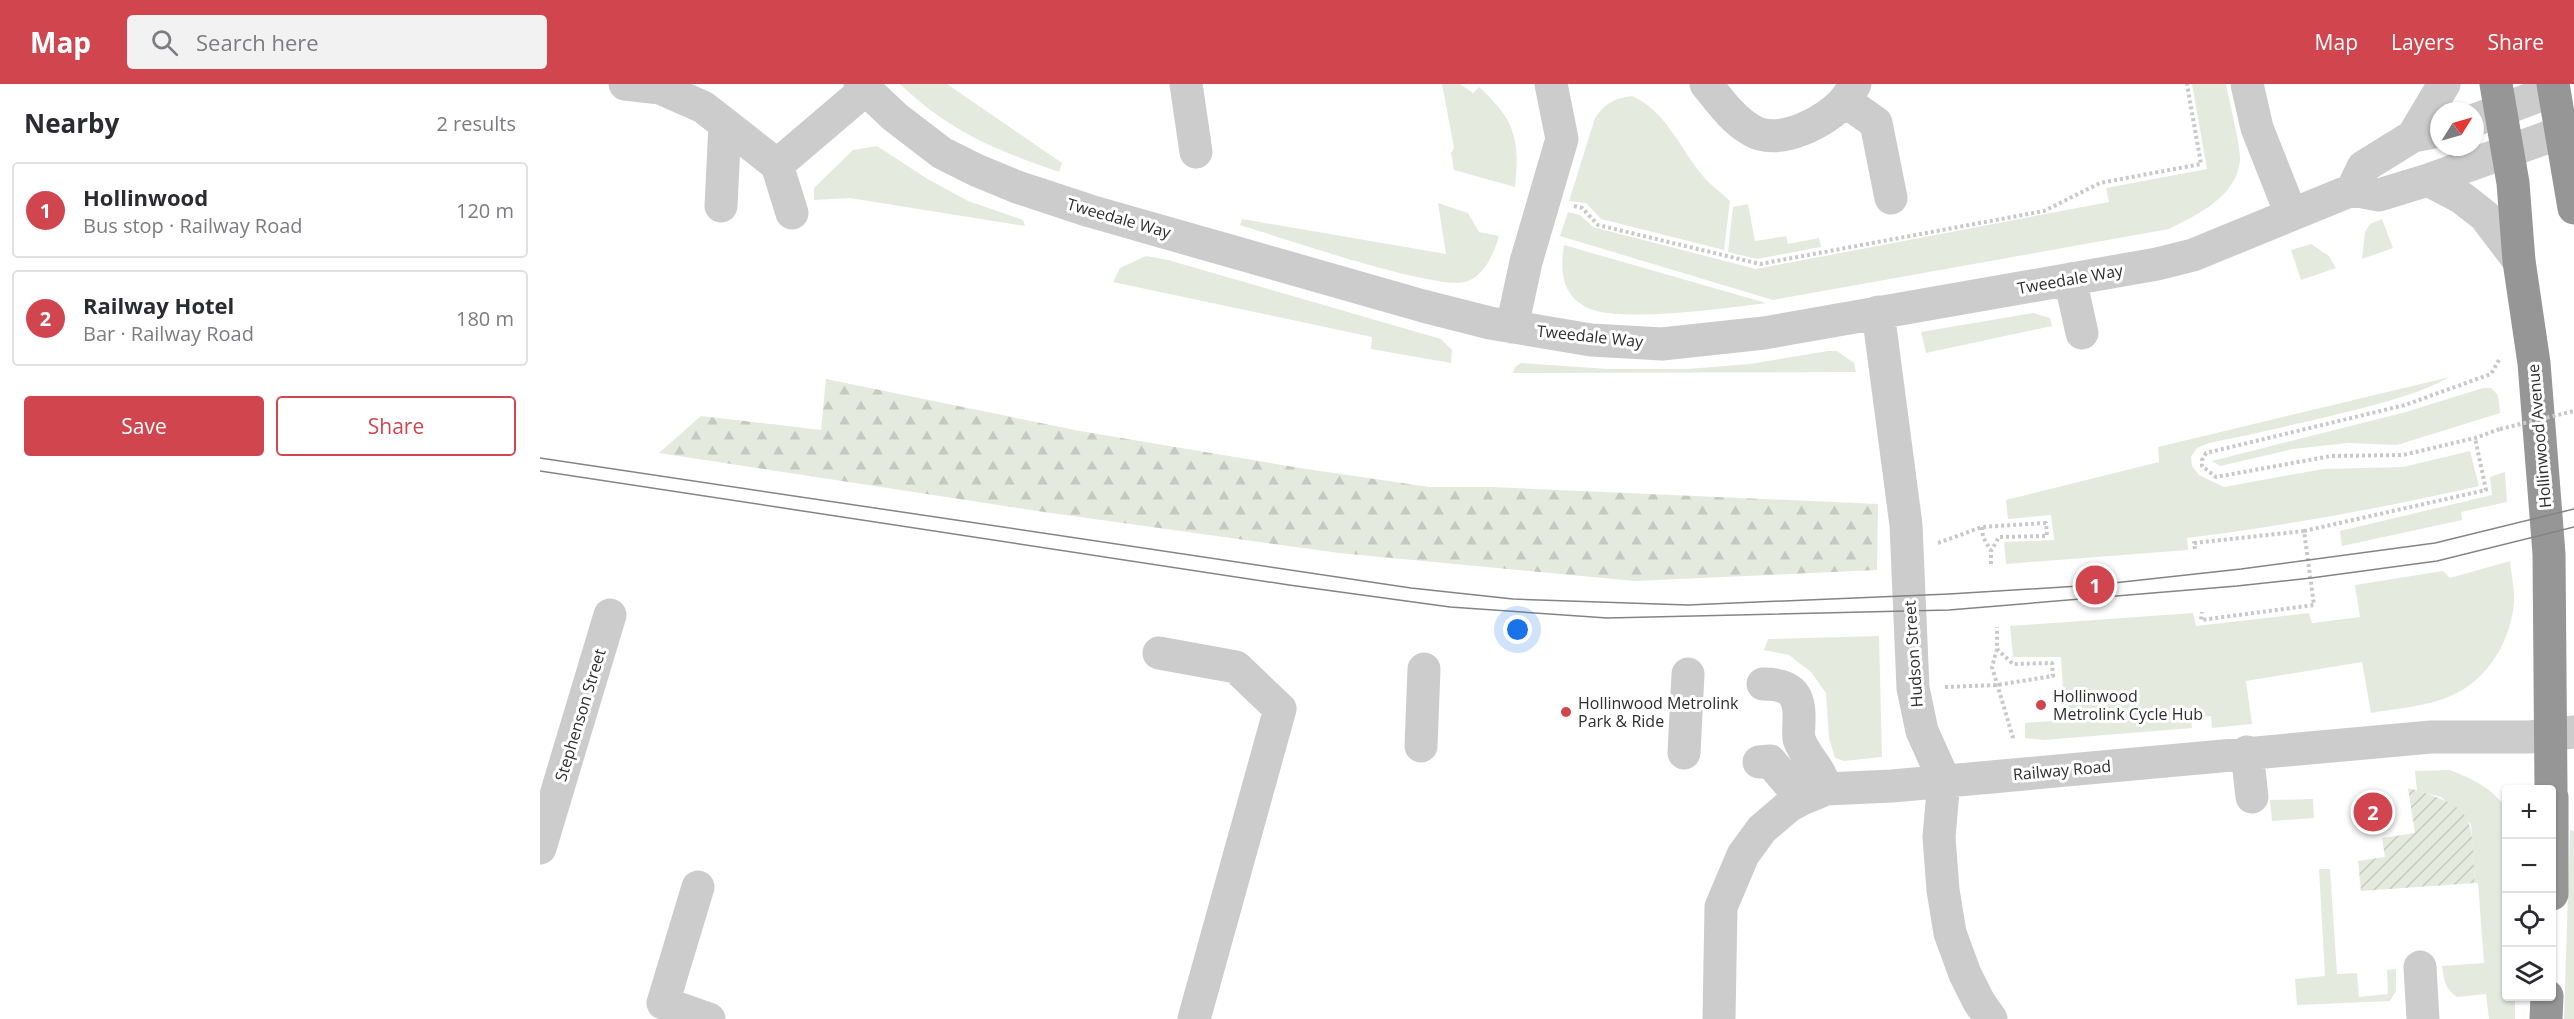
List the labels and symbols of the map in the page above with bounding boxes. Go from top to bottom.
north arrow [2430,102,2484,156]
street label: Tweedale Way [1065,193,1174,244]
street label: Tweedale Way [2016,259,2125,299]
street label: Tweedale Way [1536,319,1645,353]
street label: Hollinwood Avenue [2522,363,2556,509]
pin: 1 [2076,562,2114,608]
street label: Hudson Street [1898,599,1928,708]
your location [1503,615,1532,644]
street label: Stephenson Street [549,646,611,784]
place label: Hollinwood Metrolink Cycle Hub [2053,685,2203,725]
place label: Hollinwood Metrolink Park & Ride [1578,692,1739,732]
marker: Hollinwood Metrolink Cycle Hub [2034,698,2048,712]
marker: Hollinwood Metrolink Park & Ride [1559,705,1573,719]
street label: Railway Road [2012,755,2112,785]
pin: 2 [2354,790,2392,834]

